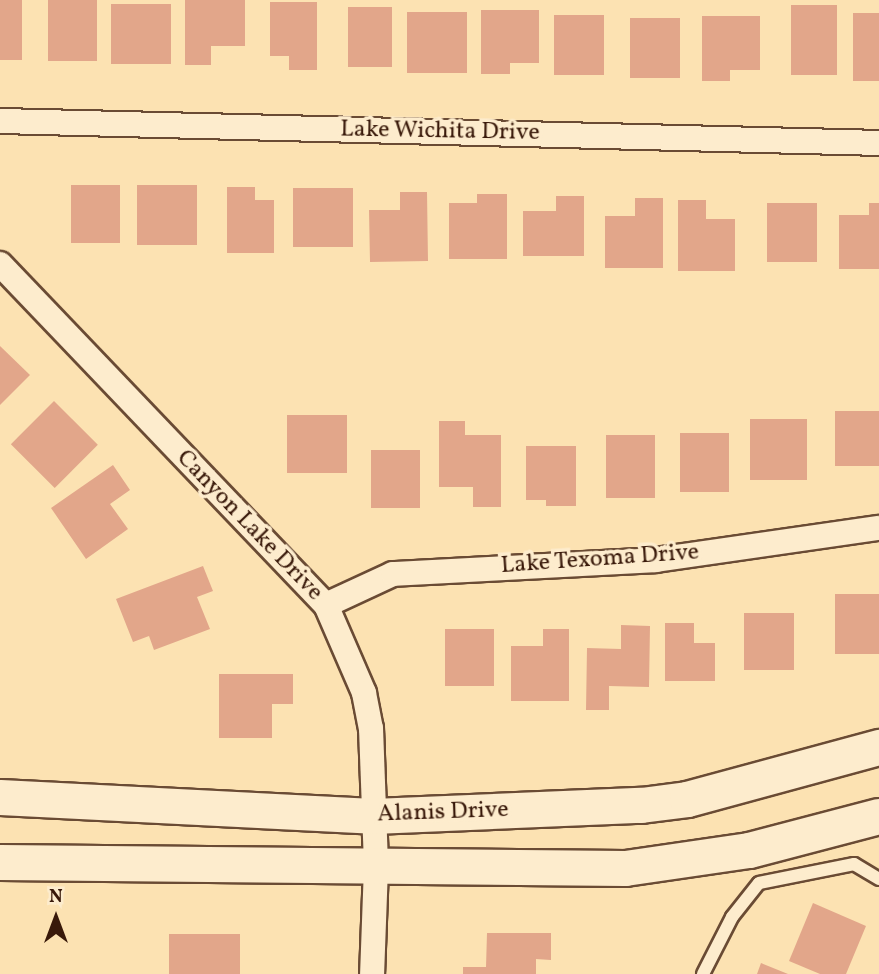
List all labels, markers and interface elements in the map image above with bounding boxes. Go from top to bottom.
street label: Lake Wichita Drive [340,116,540,148]
street label: Canyon Lake Drive [170,445,328,607]
street label: Lake Texoma Drive [500,539,700,581]
street label: Alanis Drive [377,796,509,830]
north arrow [21,883,91,953]
text: N [49,884,63,910]

